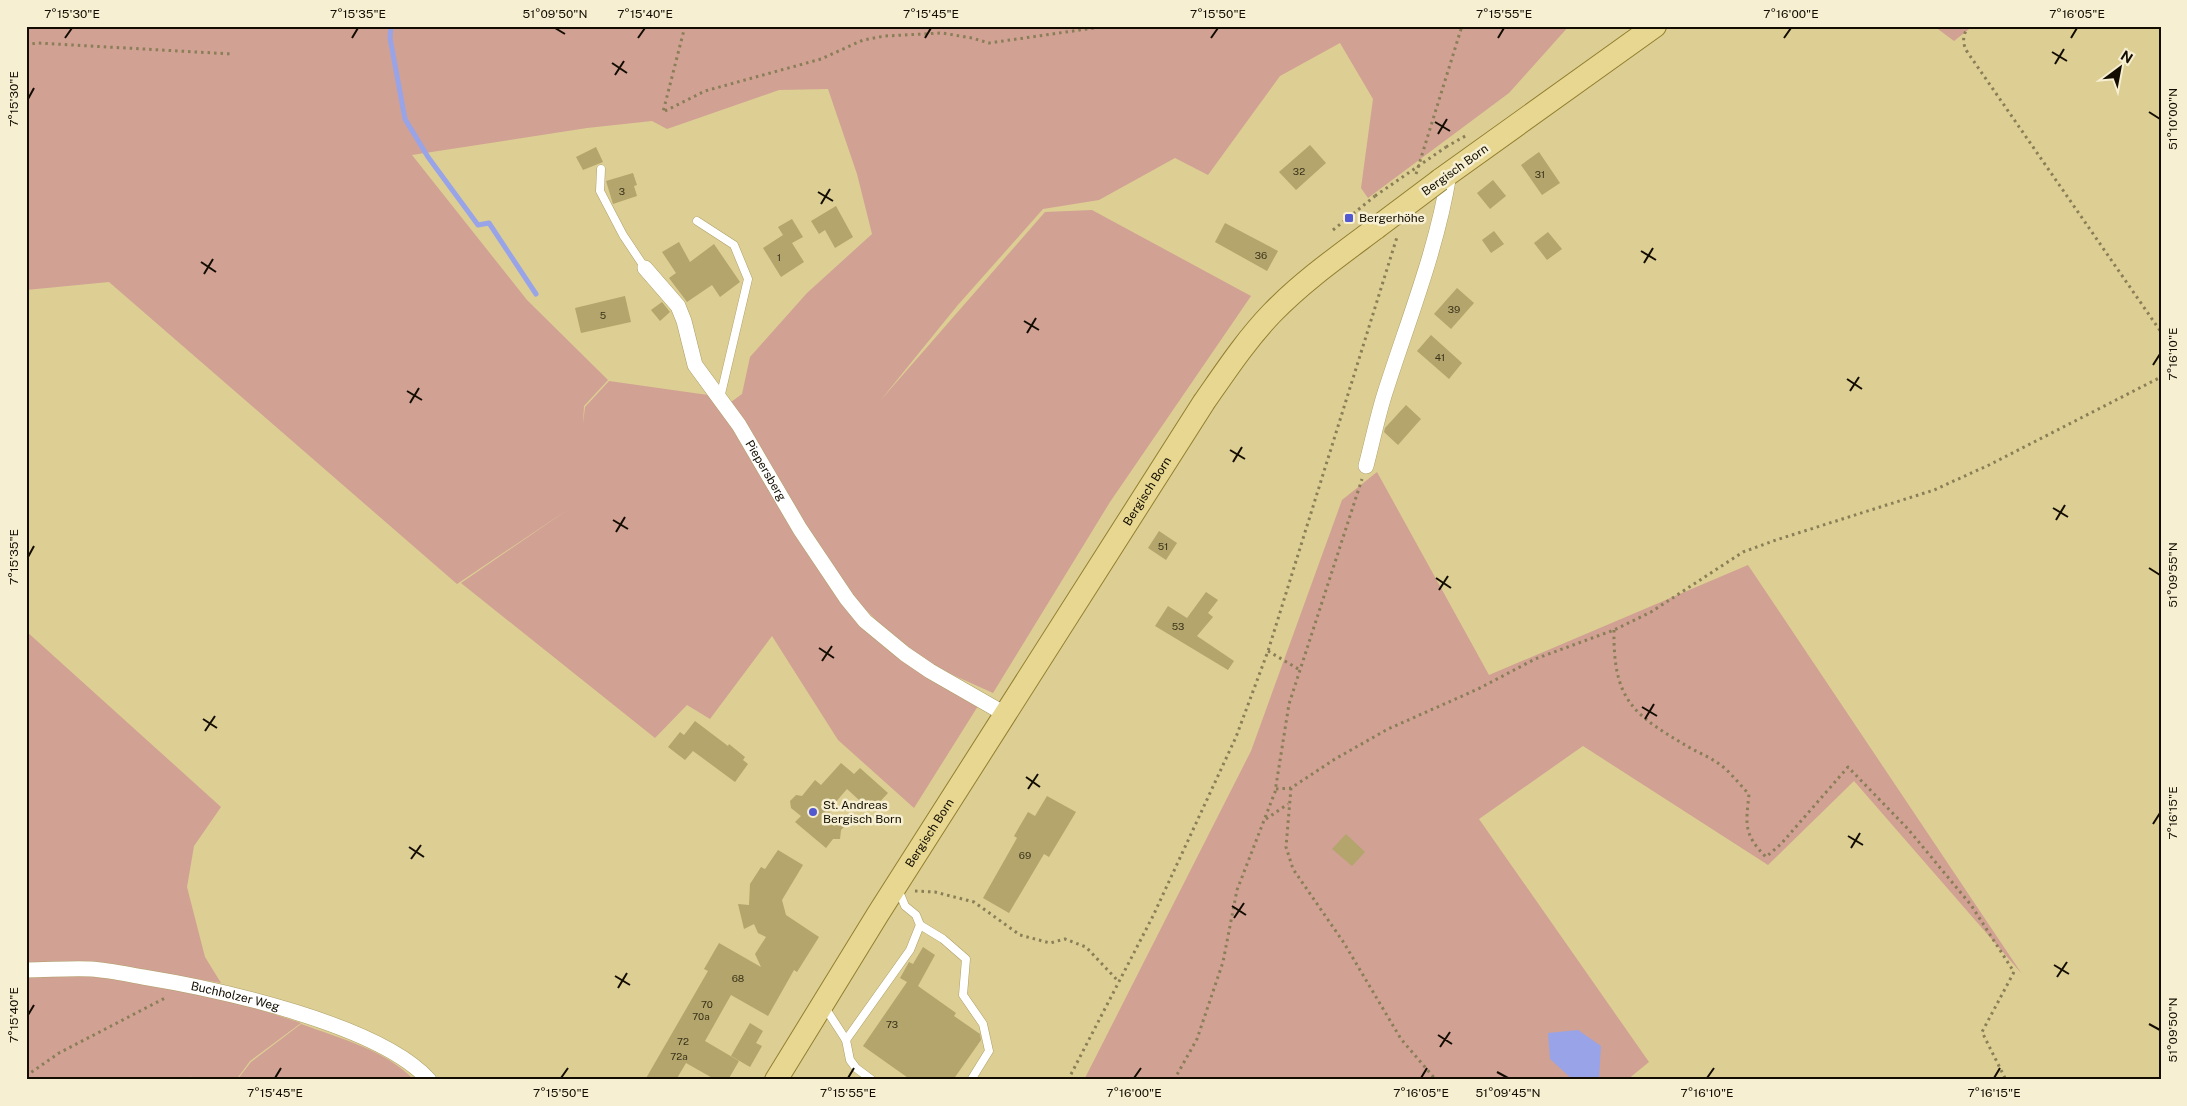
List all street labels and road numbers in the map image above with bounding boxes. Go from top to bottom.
street label: Bergisch Born [1419,141,1491,199]
street label: Piepersberg [742,438,789,503]
street label: Bergisch Born [1120,454,1174,528]
street label: Bergisch Born [903,796,957,870]
street label: Buchholzer Weg [190,979,281,1014]

